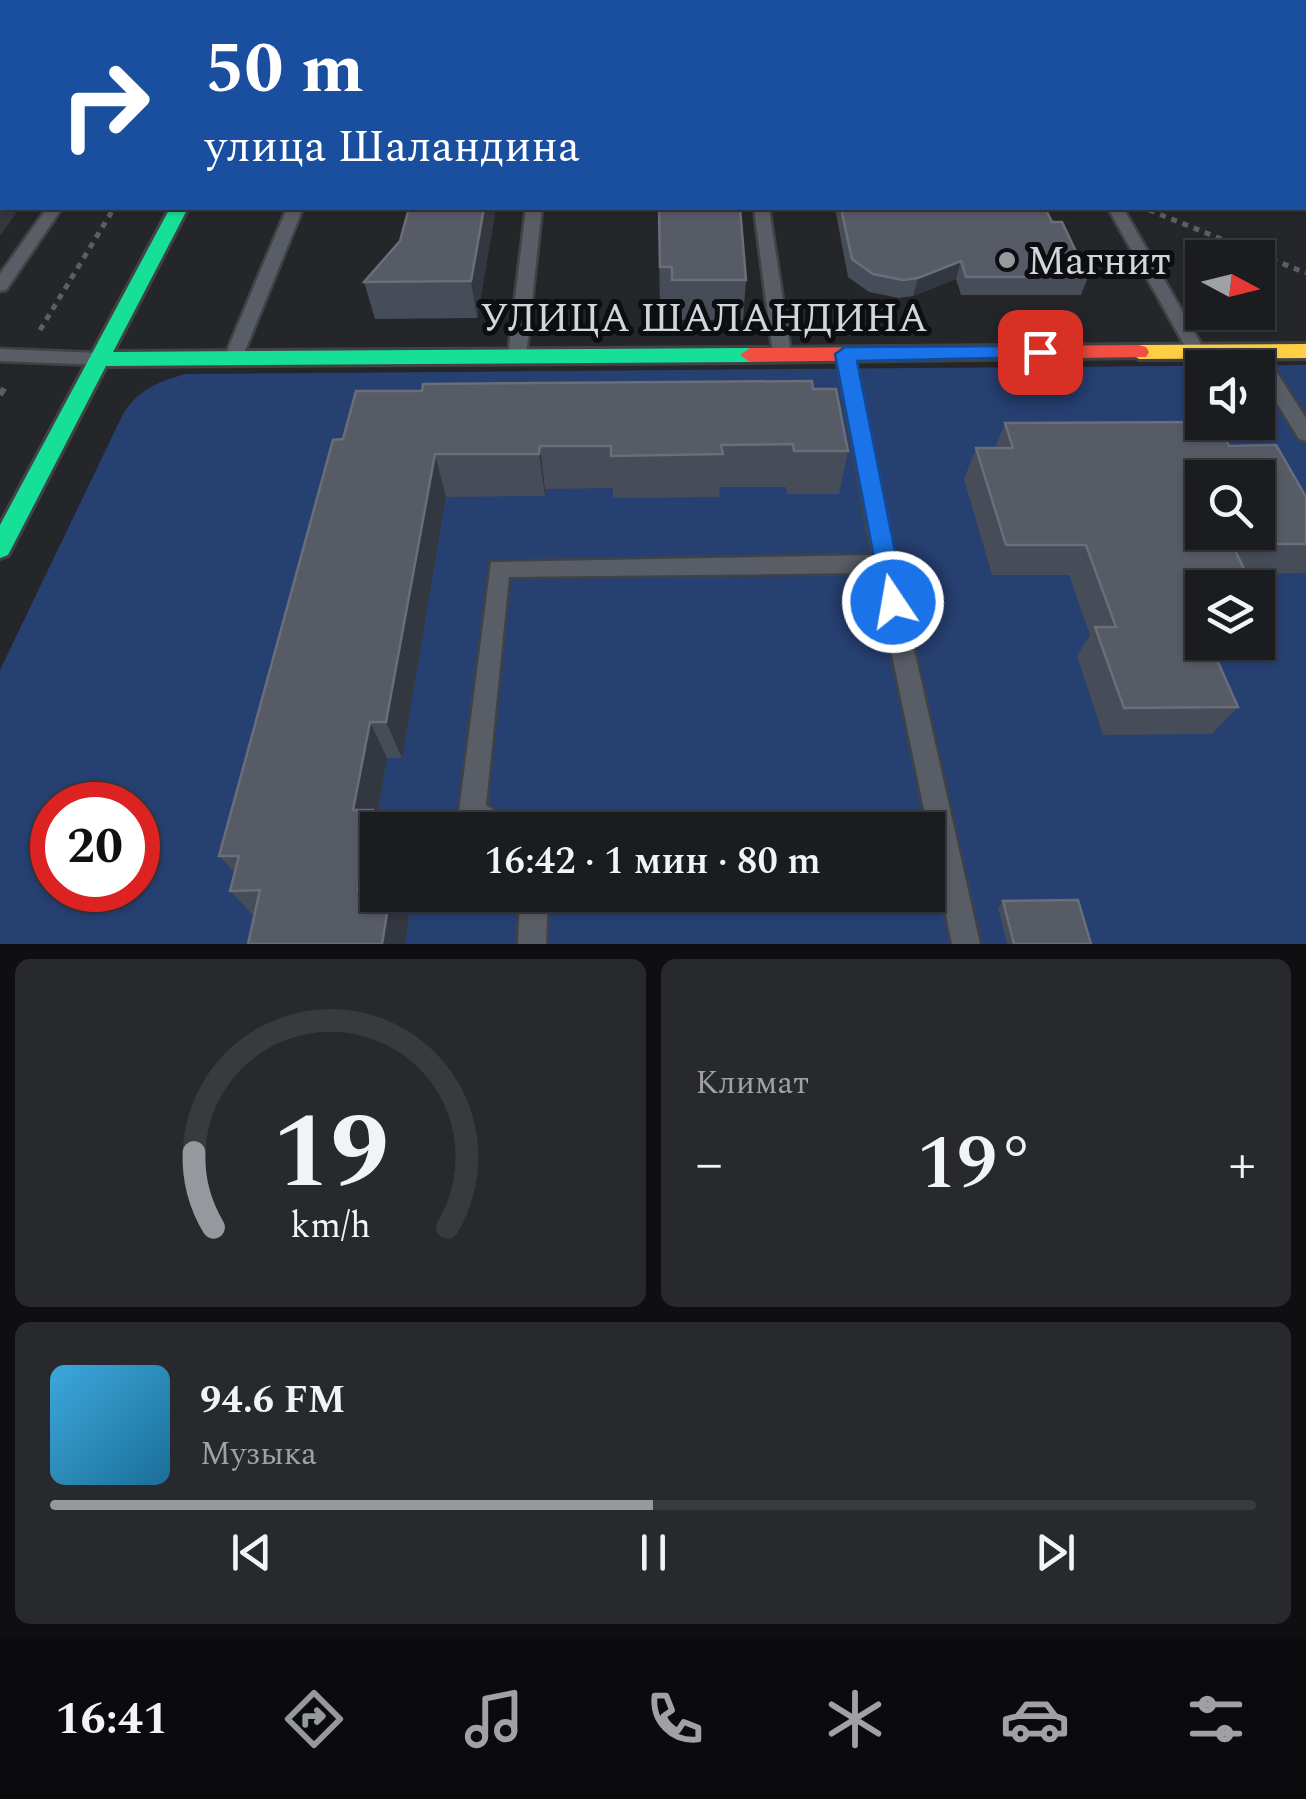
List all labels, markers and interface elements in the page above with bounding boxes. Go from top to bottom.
text: 50 m [205,17,364,123]
icon: right [40,40,170,170]
text: улица Шаландина [205,113,580,182]
place label: Магнит [1027,232,1171,293]
north arrow [1185,240,1275,330]
map controls [1185,240,1275,660]
marker: Магнит [996,249,1018,271]
street label: УЛИЦА ШАЛАНДИНА [480,289,928,350]
pin [998,310,1083,395]
icon: arrive [1013,325,1068,380]
button: sound [1185,350,1275,440]
button: search [1185,460,1275,550]
position arrow [841,550,945,654]
button: layers [1185,570,1275,660]
speed limit sign: 20 [30,782,160,912]
text: 16:42 · 1 мин · 80 m [484,833,821,891]
text: Климат [696,1059,809,1108]
text: 19 [272,1075,389,1233]
text: 19° [917,1108,1035,1222]
text: − [696,1123,723,1206]
text: + [1228,1123,1256,1206]
text: km/h [290,1199,370,1254]
text: 94.6 FM [200,1372,345,1430]
text: Музыка [200,1430,317,1479]
icon: previous [224,1525,279,1580]
icon: pause [626,1525,681,1580]
icon: next [1028,1525,1083,1580]
icon: directions [279,1684,349,1754]
icon: music [459,1684,529,1754]
icon: phone [640,1684,710,1754]
icon: climate [820,1684,890,1754]
icon: car [1000,1684,1070,1754]
icon: filters [1181,1684,1251,1754]
text: 16:41 [55,1685,168,1754]

